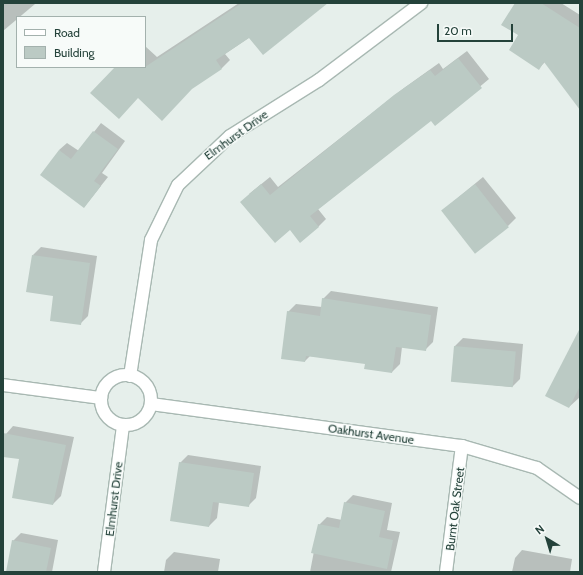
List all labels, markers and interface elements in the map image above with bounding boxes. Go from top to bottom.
legend [16,16,146,68]
scale bar [439,16,515,42]
text: 20 m [444,23,472,38]
text: Road [54,25,80,40]
text: Building [54,45,95,60]
street label: Elmhurst Drive [201,107,271,163]
street label: Oakhurst Avenue [327,421,415,447]
street label: Elmhurst Drive [102,461,126,537]
street label: Burnt Oak Street [443,466,467,552]
north arrow [527,519,567,559]
text: N [532,522,547,537]

